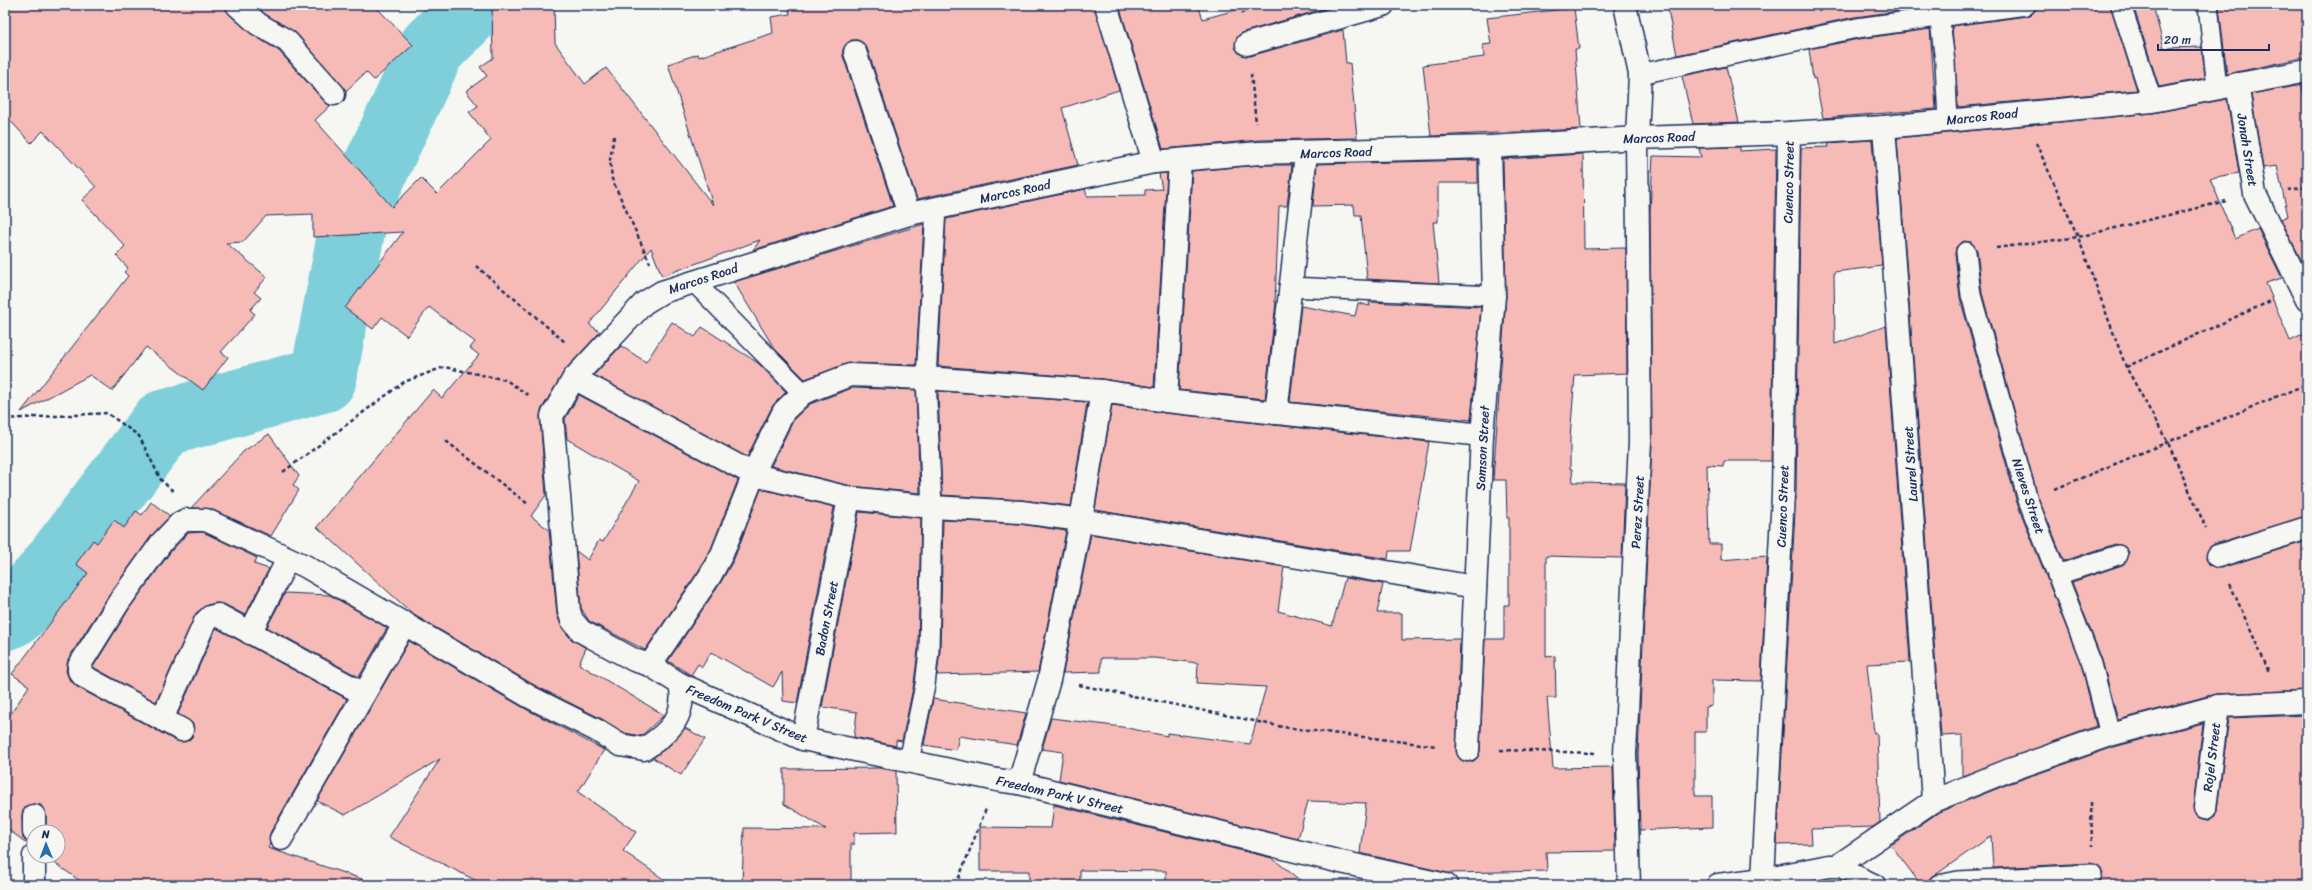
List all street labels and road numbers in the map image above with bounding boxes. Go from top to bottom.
street label: Marcos Road [1945,101,2020,132]
street label: Jonah Street [2230,111,2265,189]
street label: Marcos Road [1623,125,1697,150]
street label: Marcos Road [1300,140,1374,165]
street label: Cuenco Street [1776,140,1801,224]
street label: Marcos Road [978,173,1054,210]
street label: Marcos Road [665,256,742,301]
street label: Samson Street [1469,404,1496,491]
street label: Laurel Street [1896,425,1925,503]
street label: Nieves Street [2005,455,2052,537]
street label: Cuenco Street [1770,464,1795,548]
street label: Perez Street [1624,474,1651,549]
street label: Badon Street [808,578,845,658]
street label: Freedom Park V Street [682,677,811,750]
street label: Rojel Street [2196,721,2227,793]
street label: Freedom Park V Street [994,769,1126,820]

